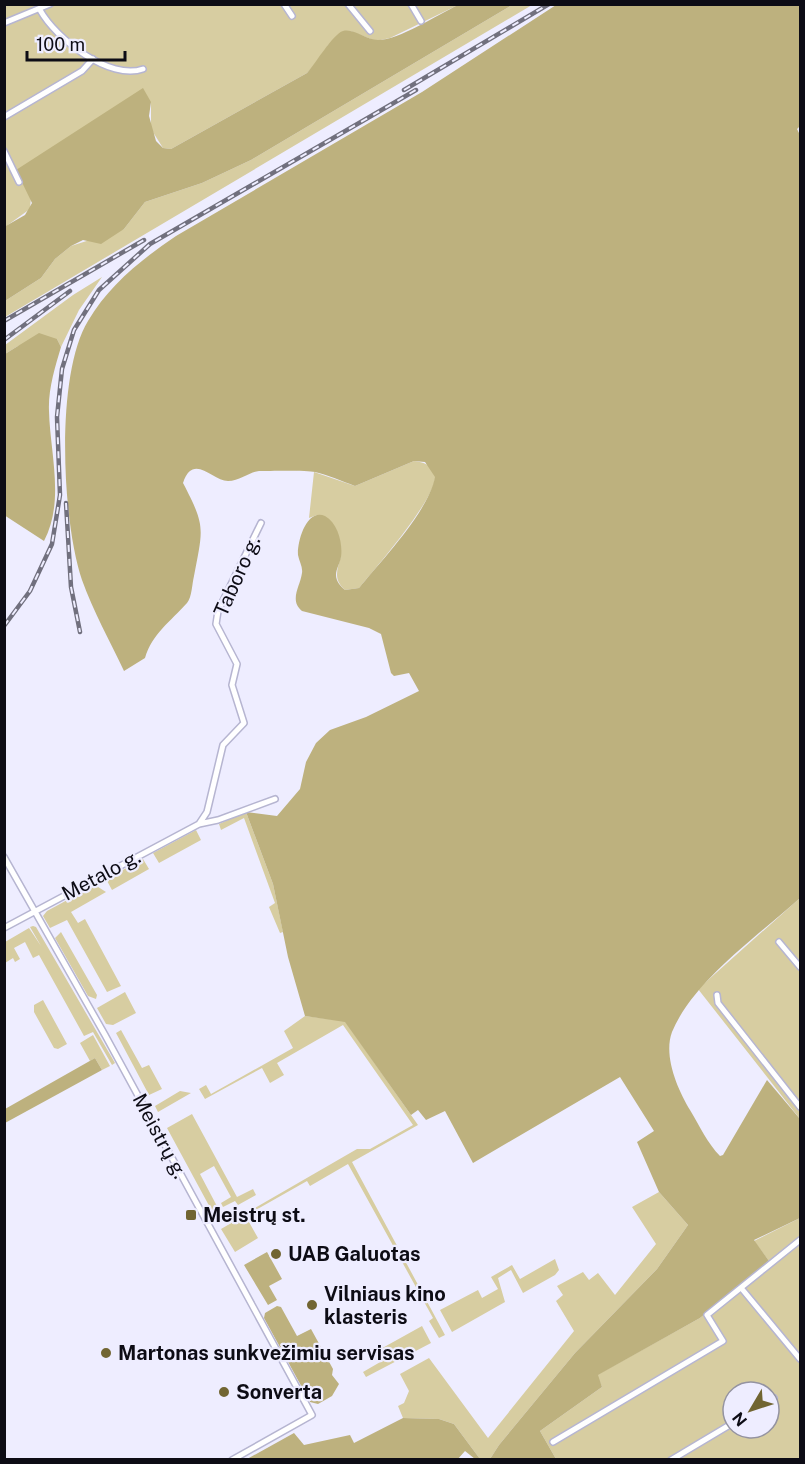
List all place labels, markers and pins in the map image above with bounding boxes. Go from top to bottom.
place label: Meistrų st. [203,1203,306,1227]
marker: Meistrų st. [184,1208,198,1222]
place label: UAB Galuotas [288,1242,421,1266]
marker: UAB Galuotas [269,1247,283,1261]
place label: Vilniaus kino klasteris [324,1282,446,1329]
marker: Vilniaus kino klasteris [305,1298,319,1312]
place label: Martonas sunkvežimiu servisas [118,1341,415,1365]
marker: Martonas sunkvežimiu servisas [99,1346,113,1360]
place label: Sonverta [236,1380,322,1404]
marker: Sonverta [217,1385,231,1399]

